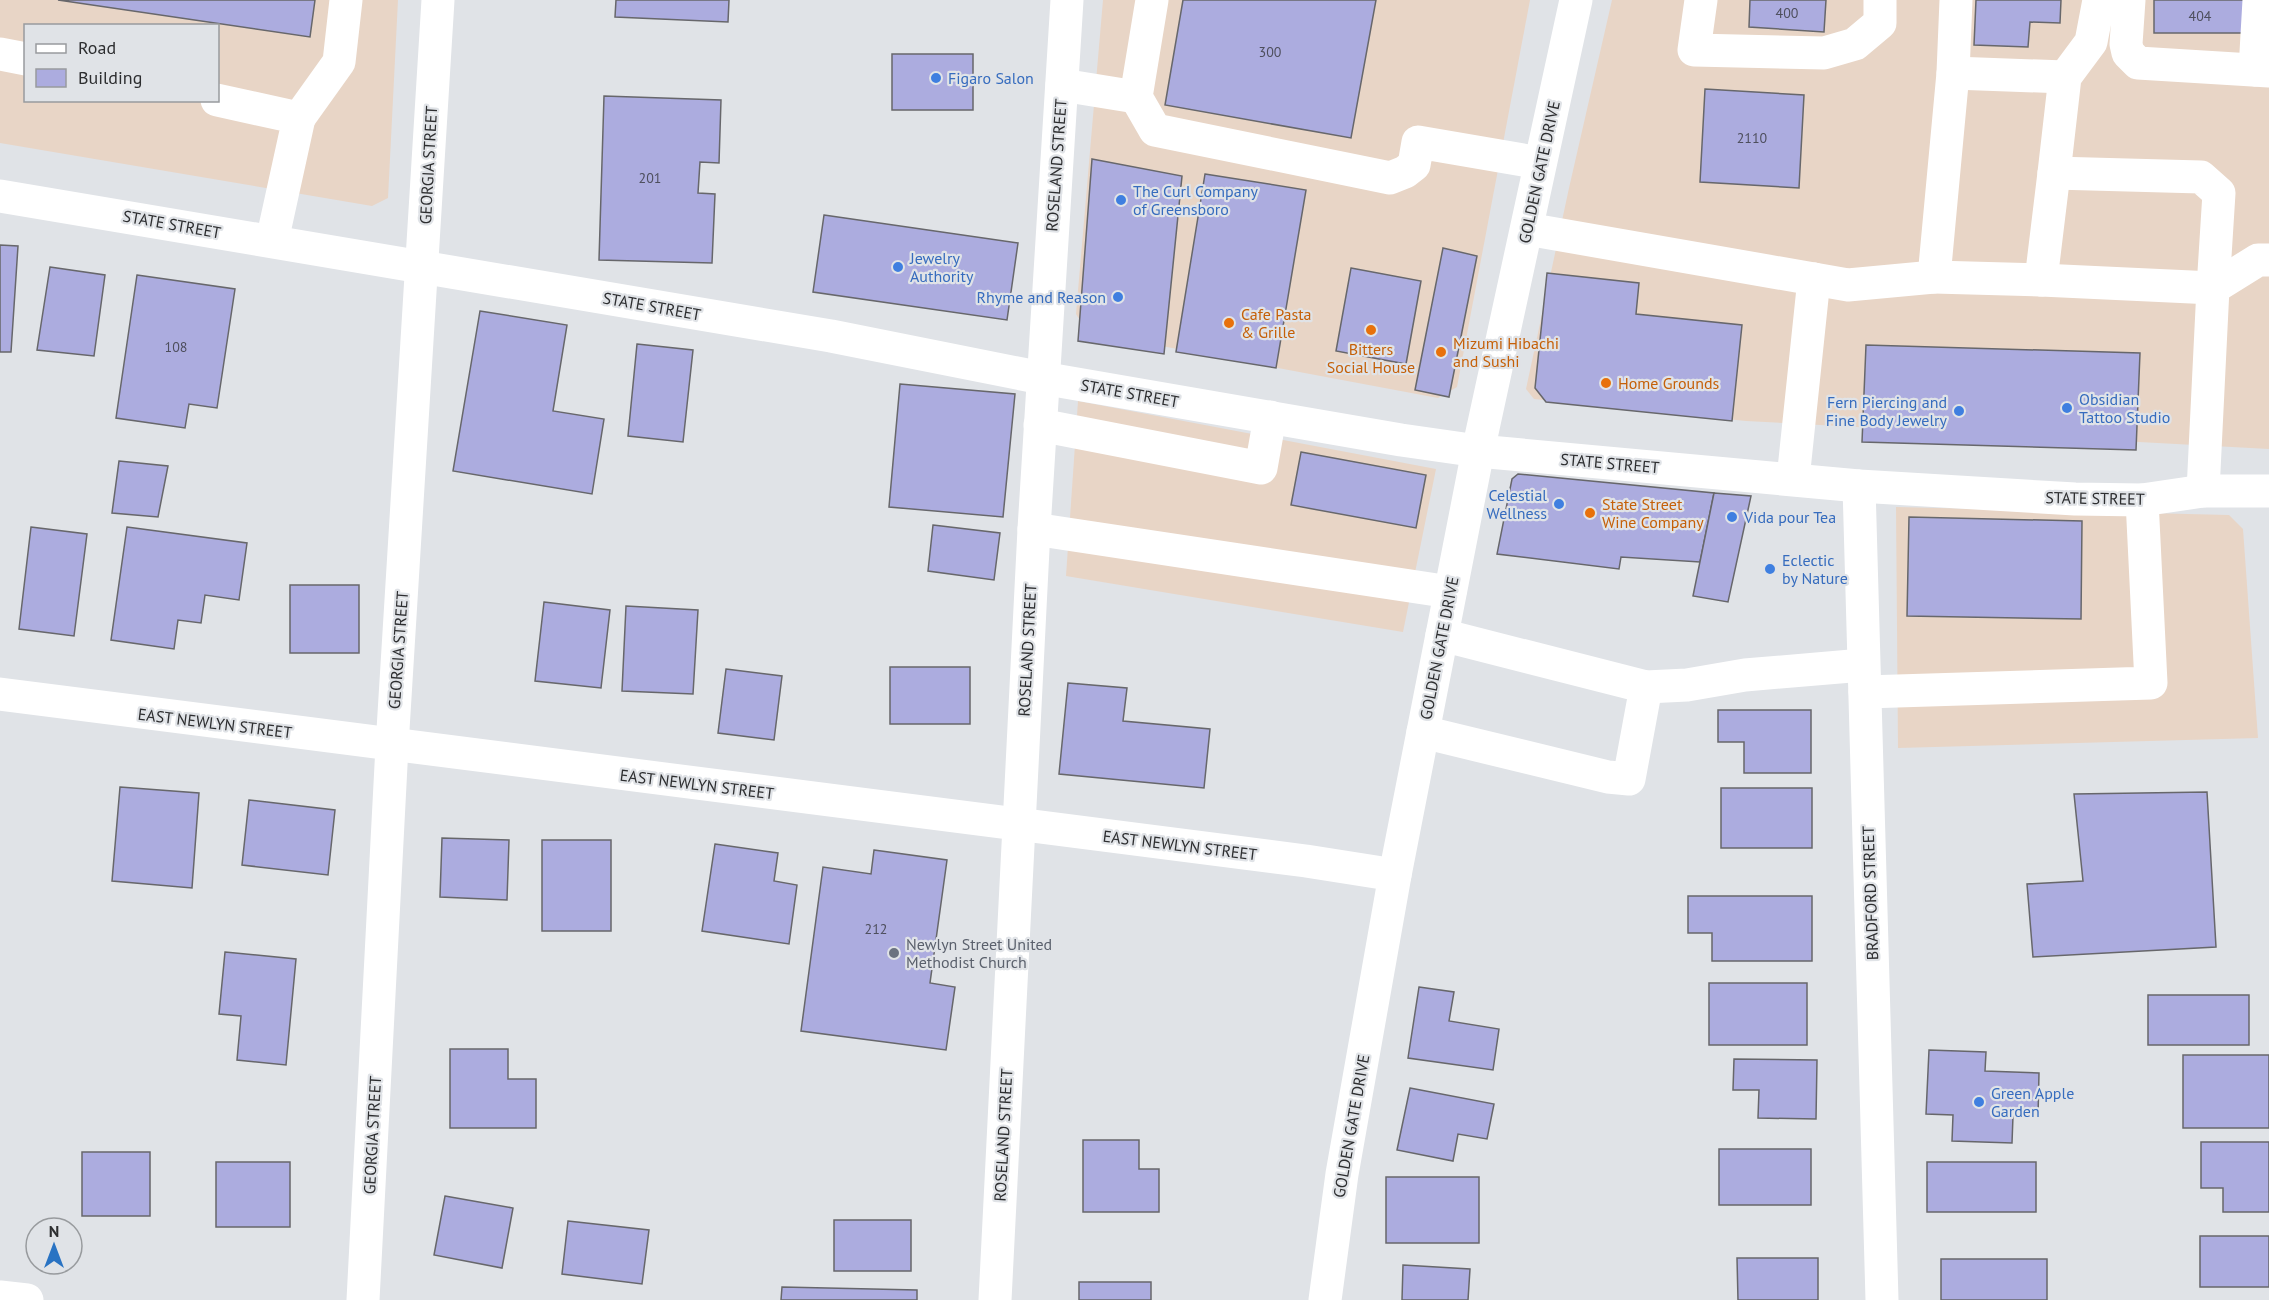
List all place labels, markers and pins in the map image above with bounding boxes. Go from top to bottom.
place label: Figaro Salon [948,68,1034,88]
marker: Figaro Salon [929,71,943,85]
place label: The Curl Company of Greensboro [1133,181,1258,219]
marker: The Curl Company of Greensboro [1114,193,1128,207]
place label: Jewelry Authority [909,248,974,286]
marker: Jewelry Authority [891,260,905,274]
place label: Rhyme and Reason [976,287,1106,307]
marker: Rhyme and Reason [1111,290,1125,304]
place label: Cafe Pasta & Grille [1241,304,1312,342]
marker: Cafe Pasta & Grille [1222,316,1236,330]
marker: Bitters Social House [1364,323,1378,337]
place label: Mizumi Hibachi and Sushi [1453,333,1559,371]
place label: Bitters Social House [1327,339,1415,377]
marker: Mizumi Hibachi and Sushi [1434,345,1448,359]
place label: Home Grounds [1618,373,1720,393]
marker: Home Grounds [1599,376,1613,390]
place label: Obsidian Tattoo Studio [2079,389,2170,427]
place label: Fern Piercing and Fine Body Jewelry [1826,392,1948,430]
marker: Obsidian Tattoo Studio [2060,401,2074,415]
marker: Fern Piercing and Fine Body Jewelry [1952,404,1966,418]
place label: Celestial Wellness [1487,485,1547,523]
place label: State Street Wine Company [1602,494,1704,532]
marker: Celestial Wellness [1552,497,1566,511]
marker: State Street Wine Company [1583,506,1597,520]
place label: Vida pour Tea [1743,507,1836,527]
marker: Vida pour Tea [1725,510,1739,524]
place label: Eclectic by Nature [1782,550,1848,588]
marker: Eclectic by Nature [1763,562,1777,576]
place label: Newlyn Street United Methodist Church [906,934,1052,972]
marker: Newlyn Street United Methodist Church [887,946,901,960]
place label: Green Apple Garden [1991,1083,2074,1121]
marker: Green Apple Garden [1972,1095,1986,1109]

